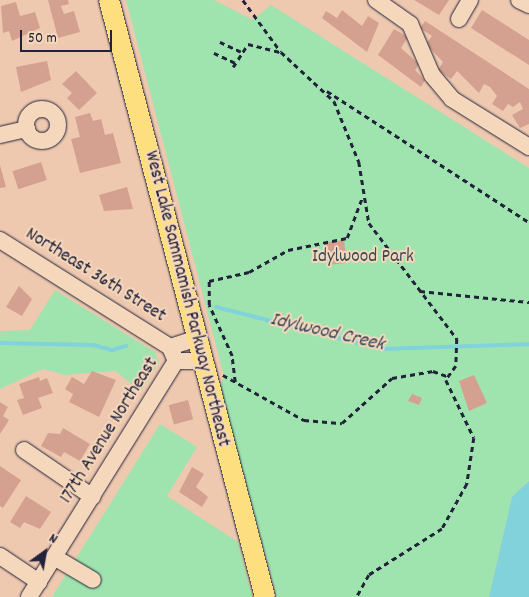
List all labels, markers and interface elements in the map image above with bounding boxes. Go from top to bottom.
scale bar [22,20,115,52]
text: 50 m [28,28,57,50]
street label: West Lake Sammamish Parkway Northeast [138,149,234,449]
street label: Northeast 36th Street [21,224,169,328]
park label: Idylwood Park [312,247,414,269]
water label: Idylwood Creek [268,308,386,358]
street label: 177th Avenue Northeast [56,354,164,508]
north arrow [20,527,70,577]
text: N [45,529,61,550]

